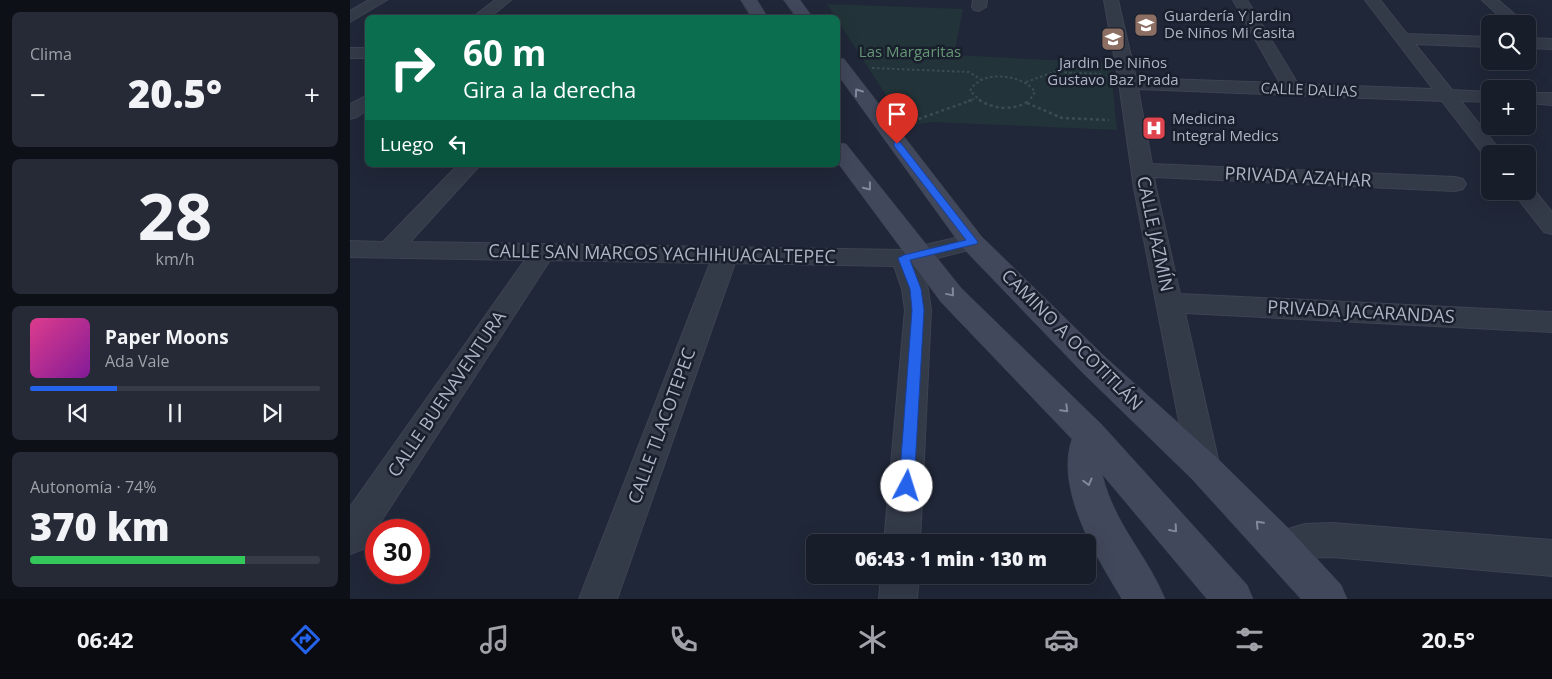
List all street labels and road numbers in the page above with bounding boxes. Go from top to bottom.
street label: CALLE DALIAS [1260,77,1358,101]
street label: PRIVADA AZAHAR [1224,160,1372,192]
street label: CALLE JAZMÍN [1132,174,1180,294]
street label: CALLE SAN MARCOS YACHIHUACALTEPEC [488,238,836,268]
street label: CAMINO A OCOTITLÁN [997,263,1149,415]
street label: PRIVADA JACARANDAS [1267,294,1455,328]
street label: CALLE BUENAVENTURA [382,305,511,481]
street label: CALLE TLACOTEPEC [622,344,700,507]

